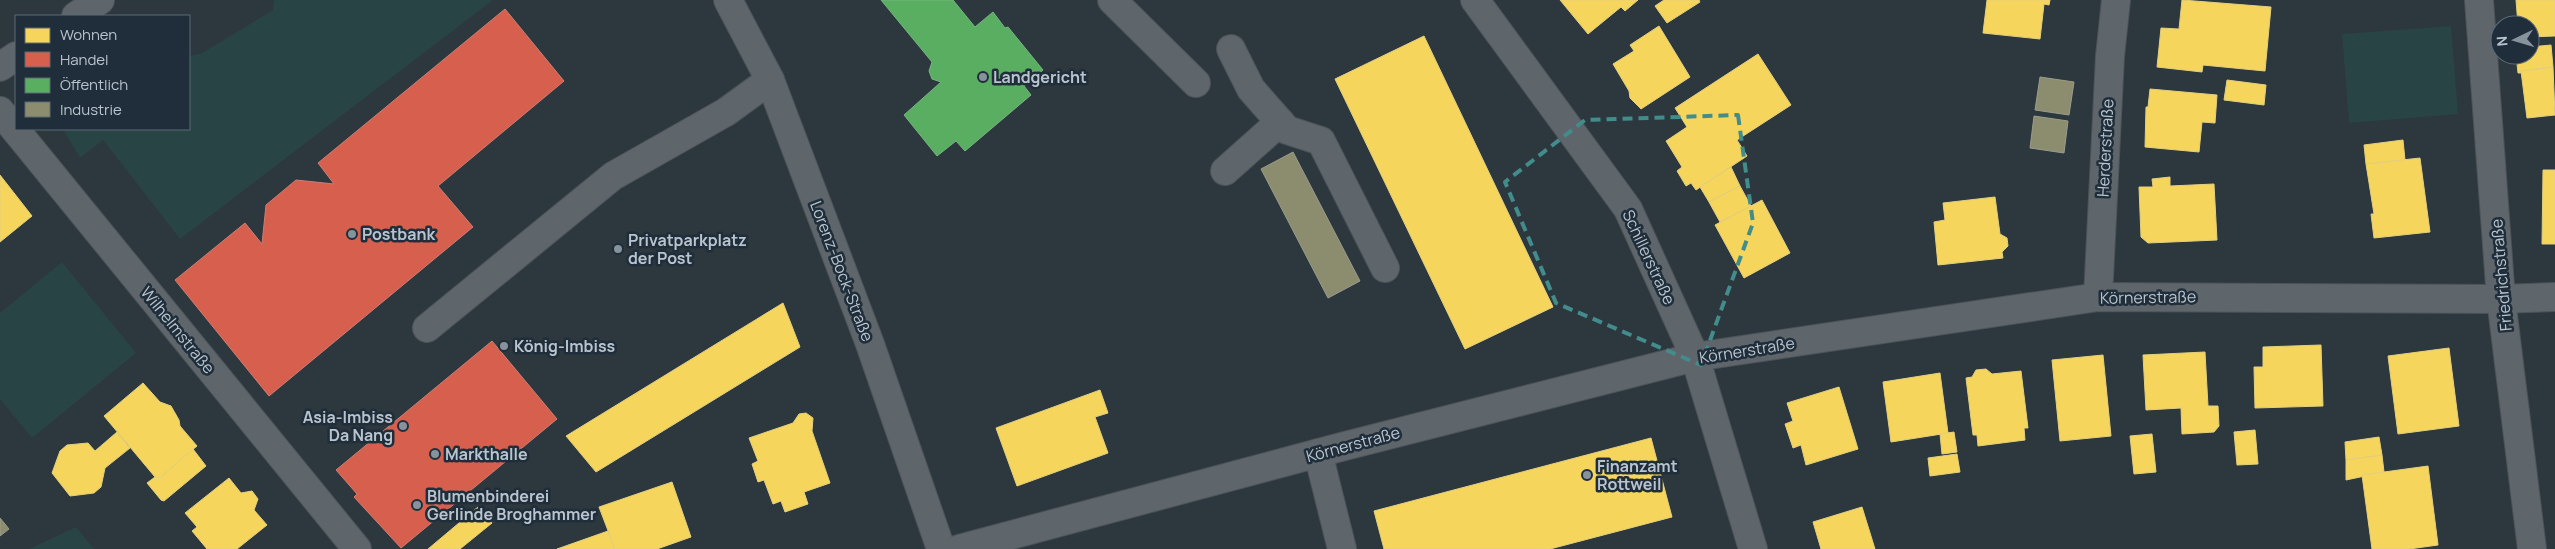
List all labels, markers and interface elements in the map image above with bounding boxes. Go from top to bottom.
legend [15,15,190,130]
north arrow [2490,15,2540,65]
text: Wohnen [60,24,117,45]
text: N [2492,35,2511,47]
text: Handel [60,49,109,70]
place label: Landgericht [993,66,1087,88]
marker: Landgericht [977,71,989,83]
text: Öffentlich [60,74,128,95]
street label: Herderstraße [2091,98,2119,198]
text: Industrie [60,99,122,120]
street label: Lorenz-Bock-Straße [805,198,879,344]
street label: Schillerstraße [1617,206,1681,308]
street label: Friedrichstraße [2485,218,2517,332]
place label: Postbank [362,223,435,245]
marker: Postbank [346,228,358,240]
place label: Privatparkplatz der Post [628,229,747,269]
marker: Privatparkplatz der Post [612,243,624,255]
street label: Wilhelmstraße [136,282,220,378]
street label: Körnerstraße [2100,285,2196,309]
street label: Körnerstraße [1698,332,1796,368]
place label: König-Imbiss [514,335,616,357]
marker: König-Imbiss [498,340,510,352]
place label: Asia-Imbiss Da Nang [303,406,393,446]
marker: Asia-Imbiss Da Nang [397,420,409,432]
street label: Körnerstraße [1304,421,1402,467]
place label: Markthalle [445,443,528,465]
marker: Markthalle [429,448,441,460]
place label: Finanzamt Rottweil [1597,455,1678,495]
marker: Finanzamt Rottweil [1581,469,1593,481]
place label: Blumenbinderei Gerlinde Broghammer [427,485,596,525]
marker: Blumenbinderei Gerlinde Broghammer [411,499,423,511]

